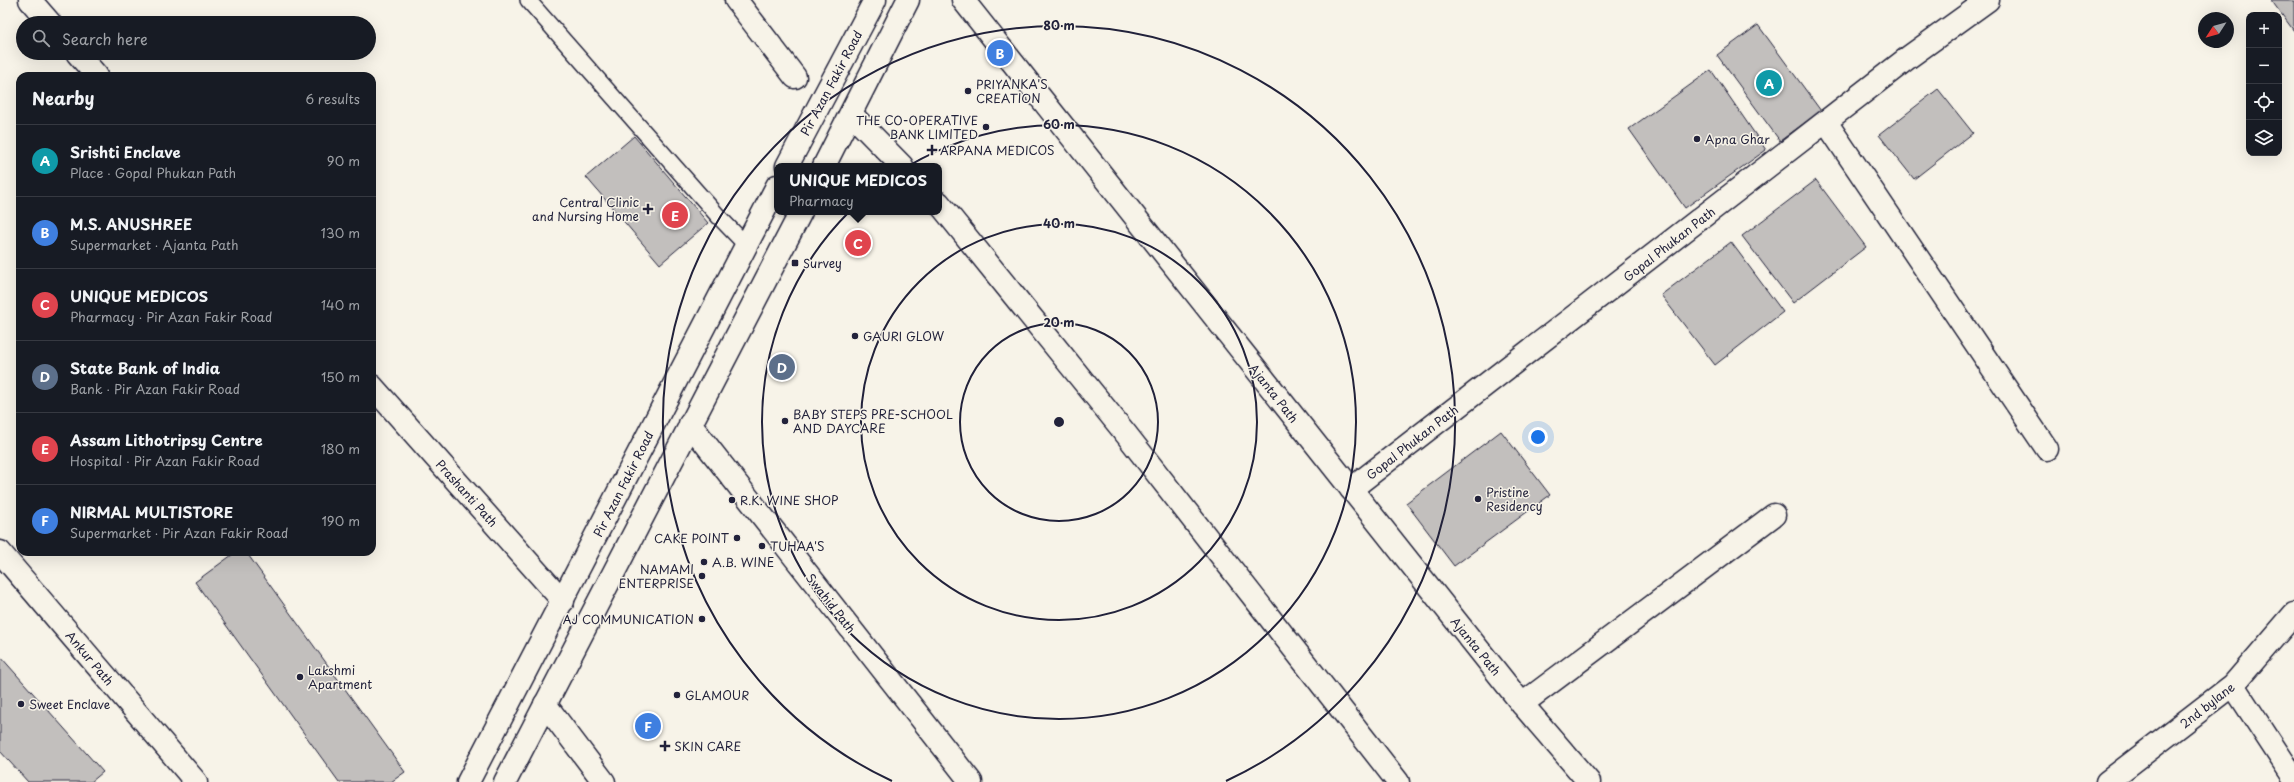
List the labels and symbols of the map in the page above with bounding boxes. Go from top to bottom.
north arrow [2198,12,2234,48]
text: 80 m [1043,16,1075,34]
street label: Pir Azan Fakir Road [796,27,866,139]
pin: B [987,38,1013,68]
pin: A [1756,68,1782,98]
place label: PRIYANKA'S CREATION [976,75,1048,107]
marker: PRIYANKA'S CREATION [963,86,973,96]
place label: THE CO-OPERATIVE BANK LIMITED [856,111,978,143]
text: 60 m [1043,115,1075,133]
marker: THE CO-OPERATIVE BANK LIMITED [981,122,991,132]
place label: Apna Ghar [1705,130,1770,148]
marker: Apna Ghar [1692,134,1702,144]
place label: ARPANA MEDICOS [940,141,1054,159]
marker: ARPANA MEDICOS [927,145,937,155]
place label: Central Clinic and Nursing Home [532,193,639,225]
pin: E [662,200,688,230]
street label: Gopal Phukan Path [1619,202,1719,286]
marker: Central Clinic and Nursing Home [642,203,654,215]
text: 40 m [1043,214,1075,232]
pin: C [845,228,871,258]
place label: Survey [803,254,842,272]
marker: Survey [790,258,800,268]
text: 20 m [1043,313,1075,331]
place label: GAURI GLOW [863,327,945,345]
marker: GAURI GLOW [850,331,860,341]
pin: D [769,352,795,382]
street label: Ajanta Path [1245,360,1303,426]
street label: Gopal Phukan Path [1362,400,1462,484]
place label: BABY STEPS PRE-SCHOOL AND DAYCARE [793,405,953,437]
centre of rings [1052,415,1066,429]
marker: BABY STEPS PRE-SCHOOL AND DAYCARE [780,416,790,426]
your location [1528,427,1548,447]
street label: Pir Azan Fakir Road [589,428,658,540]
street label: Prashanti Path [432,455,502,531]
place label: Pristine Residency [1486,483,1543,515]
place label: R.K. WINE SHOP [740,491,838,509]
marker: Pristine Residency [1473,494,1483,504]
marker: R.K. WINE SHOP [727,495,737,505]
place label: CAKE POINT [654,529,730,547]
marker: CAKE POINT [732,533,742,543]
place label: TUHAA'S [770,537,824,555]
marker: TUHAA'S [757,541,767,551]
place label: A.B. WINE [712,553,774,571]
marker: A.B. WINE [699,557,709,567]
place label: NAMAMI ENTERPRISE [619,560,694,592]
street label: Swahid Path [802,569,860,637]
marker: NAMAMI ENTERPRISE [697,571,707,581]
place label: AJ COMMUNICATION [563,610,694,628]
street label: Ajanta Path [1447,613,1505,679]
marker: AJ COMMUNICATION [697,614,707,624]
street label: Ankur Path [62,627,118,689]
place label: Lakshmi Apartment [308,661,372,693]
marker: Lakshmi Apartment [295,672,305,682]
street label: 2nd bylane [2176,678,2238,732]
place label: GLAMOUR [685,686,749,704]
marker: GLAMOUR [672,690,682,700]
place label: Sweet Enclave [29,695,111,713]
marker: Sweet Enclave [16,699,26,709]
pin: F [635,711,661,741]
place label: SKIN CARE [674,737,742,755]
marker: SKIN CARE [659,740,671,752]

